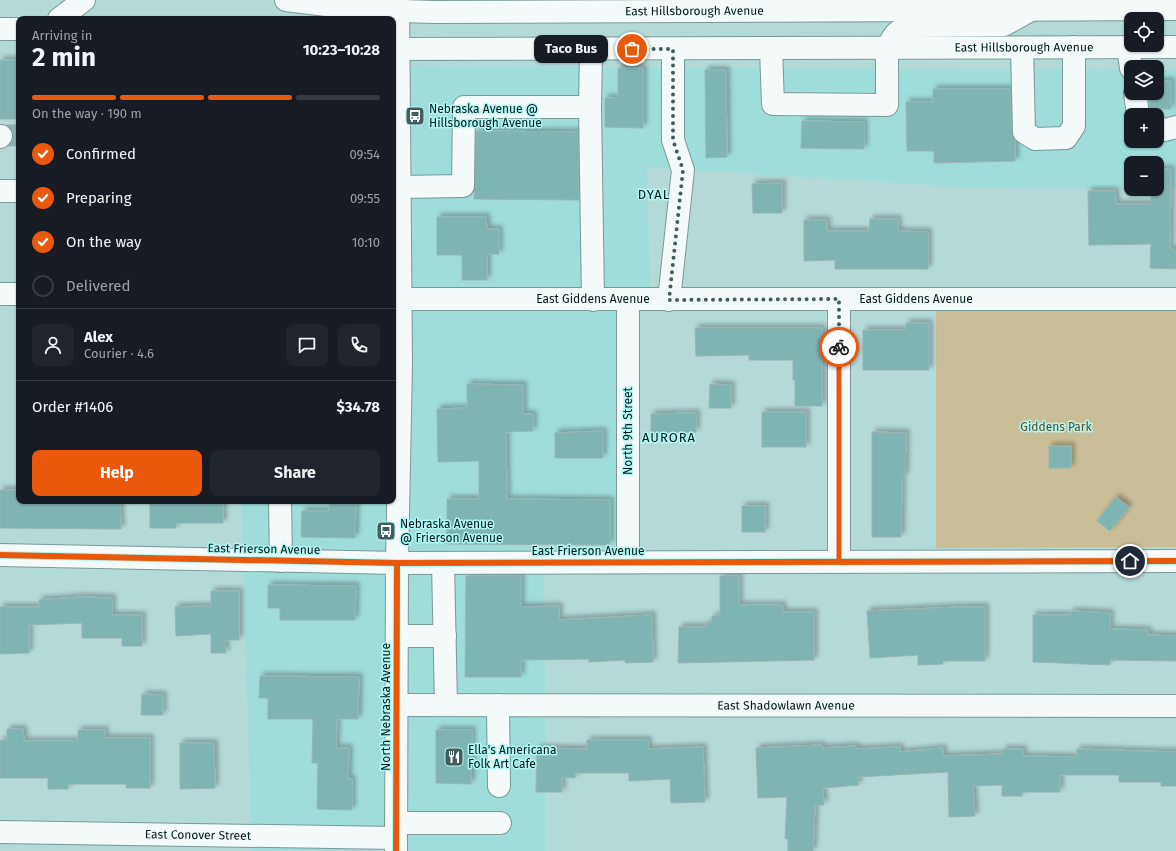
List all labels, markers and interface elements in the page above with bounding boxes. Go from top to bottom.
street label: East Hillsborough Avenue [625,4,764,18]
map controls [1124,12,1164,196]
button: locate [1124,12,1164,52]
text: Arriving in [32,28,92,43]
pin [615,32,649,66]
callout: Taco Bus [534,35,608,63]
icon: bag [621,38,643,60]
street label: East Hillsborough Avenue [955,40,1093,55]
text: 10:23–10:28 [303,41,380,59]
text: Taco Bus [545,41,597,56]
text: 2 min [32,42,96,73]
button: layers [1124,60,1164,100]
place label: Nebraska Avenue @ Hillsborough Avenue [429,102,542,130]
bus stop icon: Nebraska Avenue @ Hillsborough Avenue [404,105,426,127]
text: On the way · 190 m [32,106,142,121]
button: + [1124,108,1164,148]
icon: check [32,143,54,165]
text: Confirmed [66,145,136,163]
text: 09:54 [349,147,380,162]
button: − [1124,156,1164,196]
icon: check [32,187,54,209]
district label: DYAL [638,187,670,202]
text: Preparing [66,189,131,207]
text: 09:55 [350,191,380,206]
icon: check [32,231,54,253]
text: On the way [66,233,141,251]
text: 10:10 [352,235,380,250]
text: Delivered [66,277,130,295]
street label: East Giddens Avenue [536,292,650,306]
street label: East Giddens Avenue [859,292,973,306]
button: person [32,324,74,366]
button: chat [286,324,328,366]
button: phone [338,324,380,366]
courier [819,327,859,367]
text: Alex [84,328,113,346]
icon: bike [828,336,850,358]
text: Courier · 4.6 [84,346,154,361]
street label: North 9th Street [621,386,635,475]
text: Order #1406 [32,398,113,416]
text: $34.78 [336,398,380,416]
park label: Giddens Park [1020,420,1092,434]
district label: AURORA [642,430,696,445]
button: Help [32,450,202,496]
button: Share [210,450,380,496]
place label: Nebraska Avenue @ Frierson Avenue [400,517,503,545]
bus stop icon: Nebraska Avenue @ Frierson Avenue [375,520,397,542]
street label: East Frierson Avenue [207,541,321,557]
street label: East Frierson Avenue [532,544,644,558]
pin [1113,544,1147,578]
icon: home [1119,550,1141,572]
street label: North Nebraska Avenue [379,643,393,771]
street label: East Shadowlawn Avenue [717,698,855,713]
place label: Ella's Americana Folk Art Cafe [468,743,556,771]
restaurant icon: Ella's Americana Folk Art Cafe [443,746,465,768]
street label: East Conover Street [145,827,252,843]

